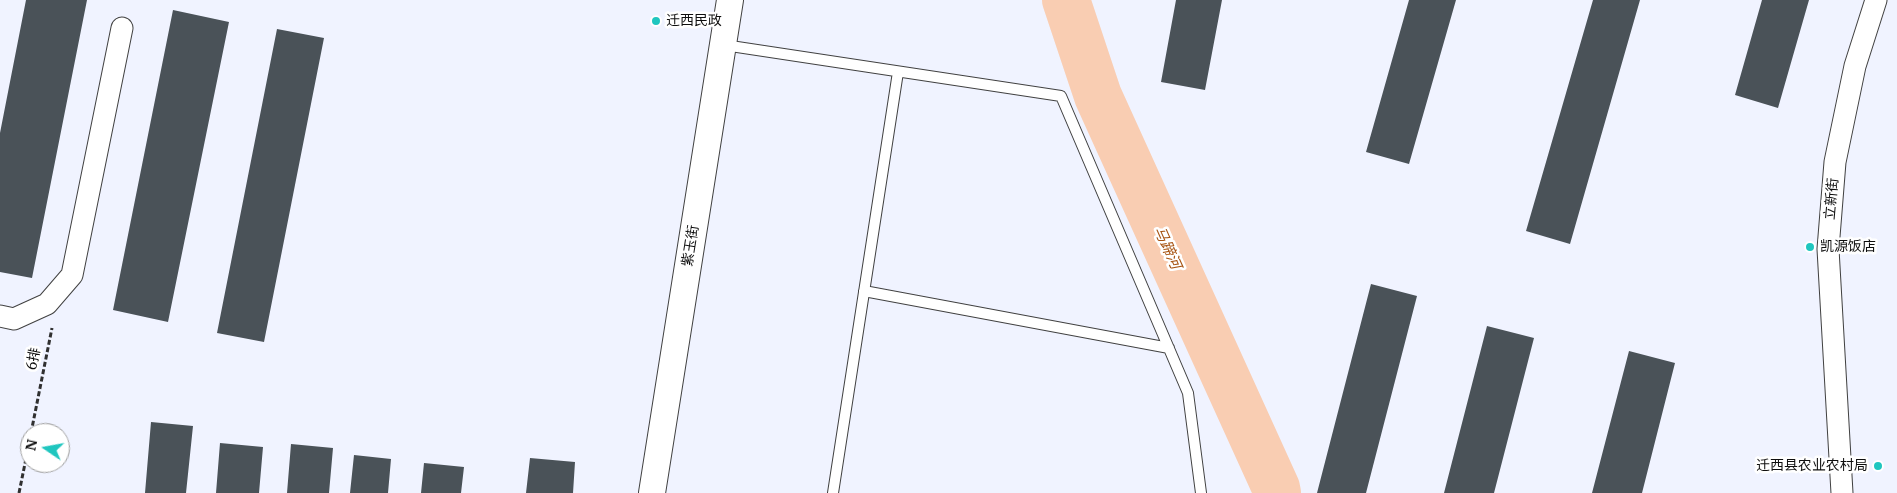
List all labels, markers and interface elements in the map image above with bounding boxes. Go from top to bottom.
place label: 迁西民政 [666,13,722,29]
marker: 迁西民政 [650,15,662,27]
street label: 立新街 [1822,177,1842,221]
street label: 紫玉街 [679,224,703,268]
water label: 马蹄河 [1150,224,1184,272]
place label: 凯源饭店 [1820,239,1876,255]
marker: 凯源饭店 [1804,241,1816,253]
street label: 6排 [24,346,44,372]
north arrow [20,423,70,473]
text: N [21,438,41,452]
place label: 迁西县农业农村局 [1756,458,1868,474]
marker: 迁西县农业农村局 [1872,460,1884,472]

